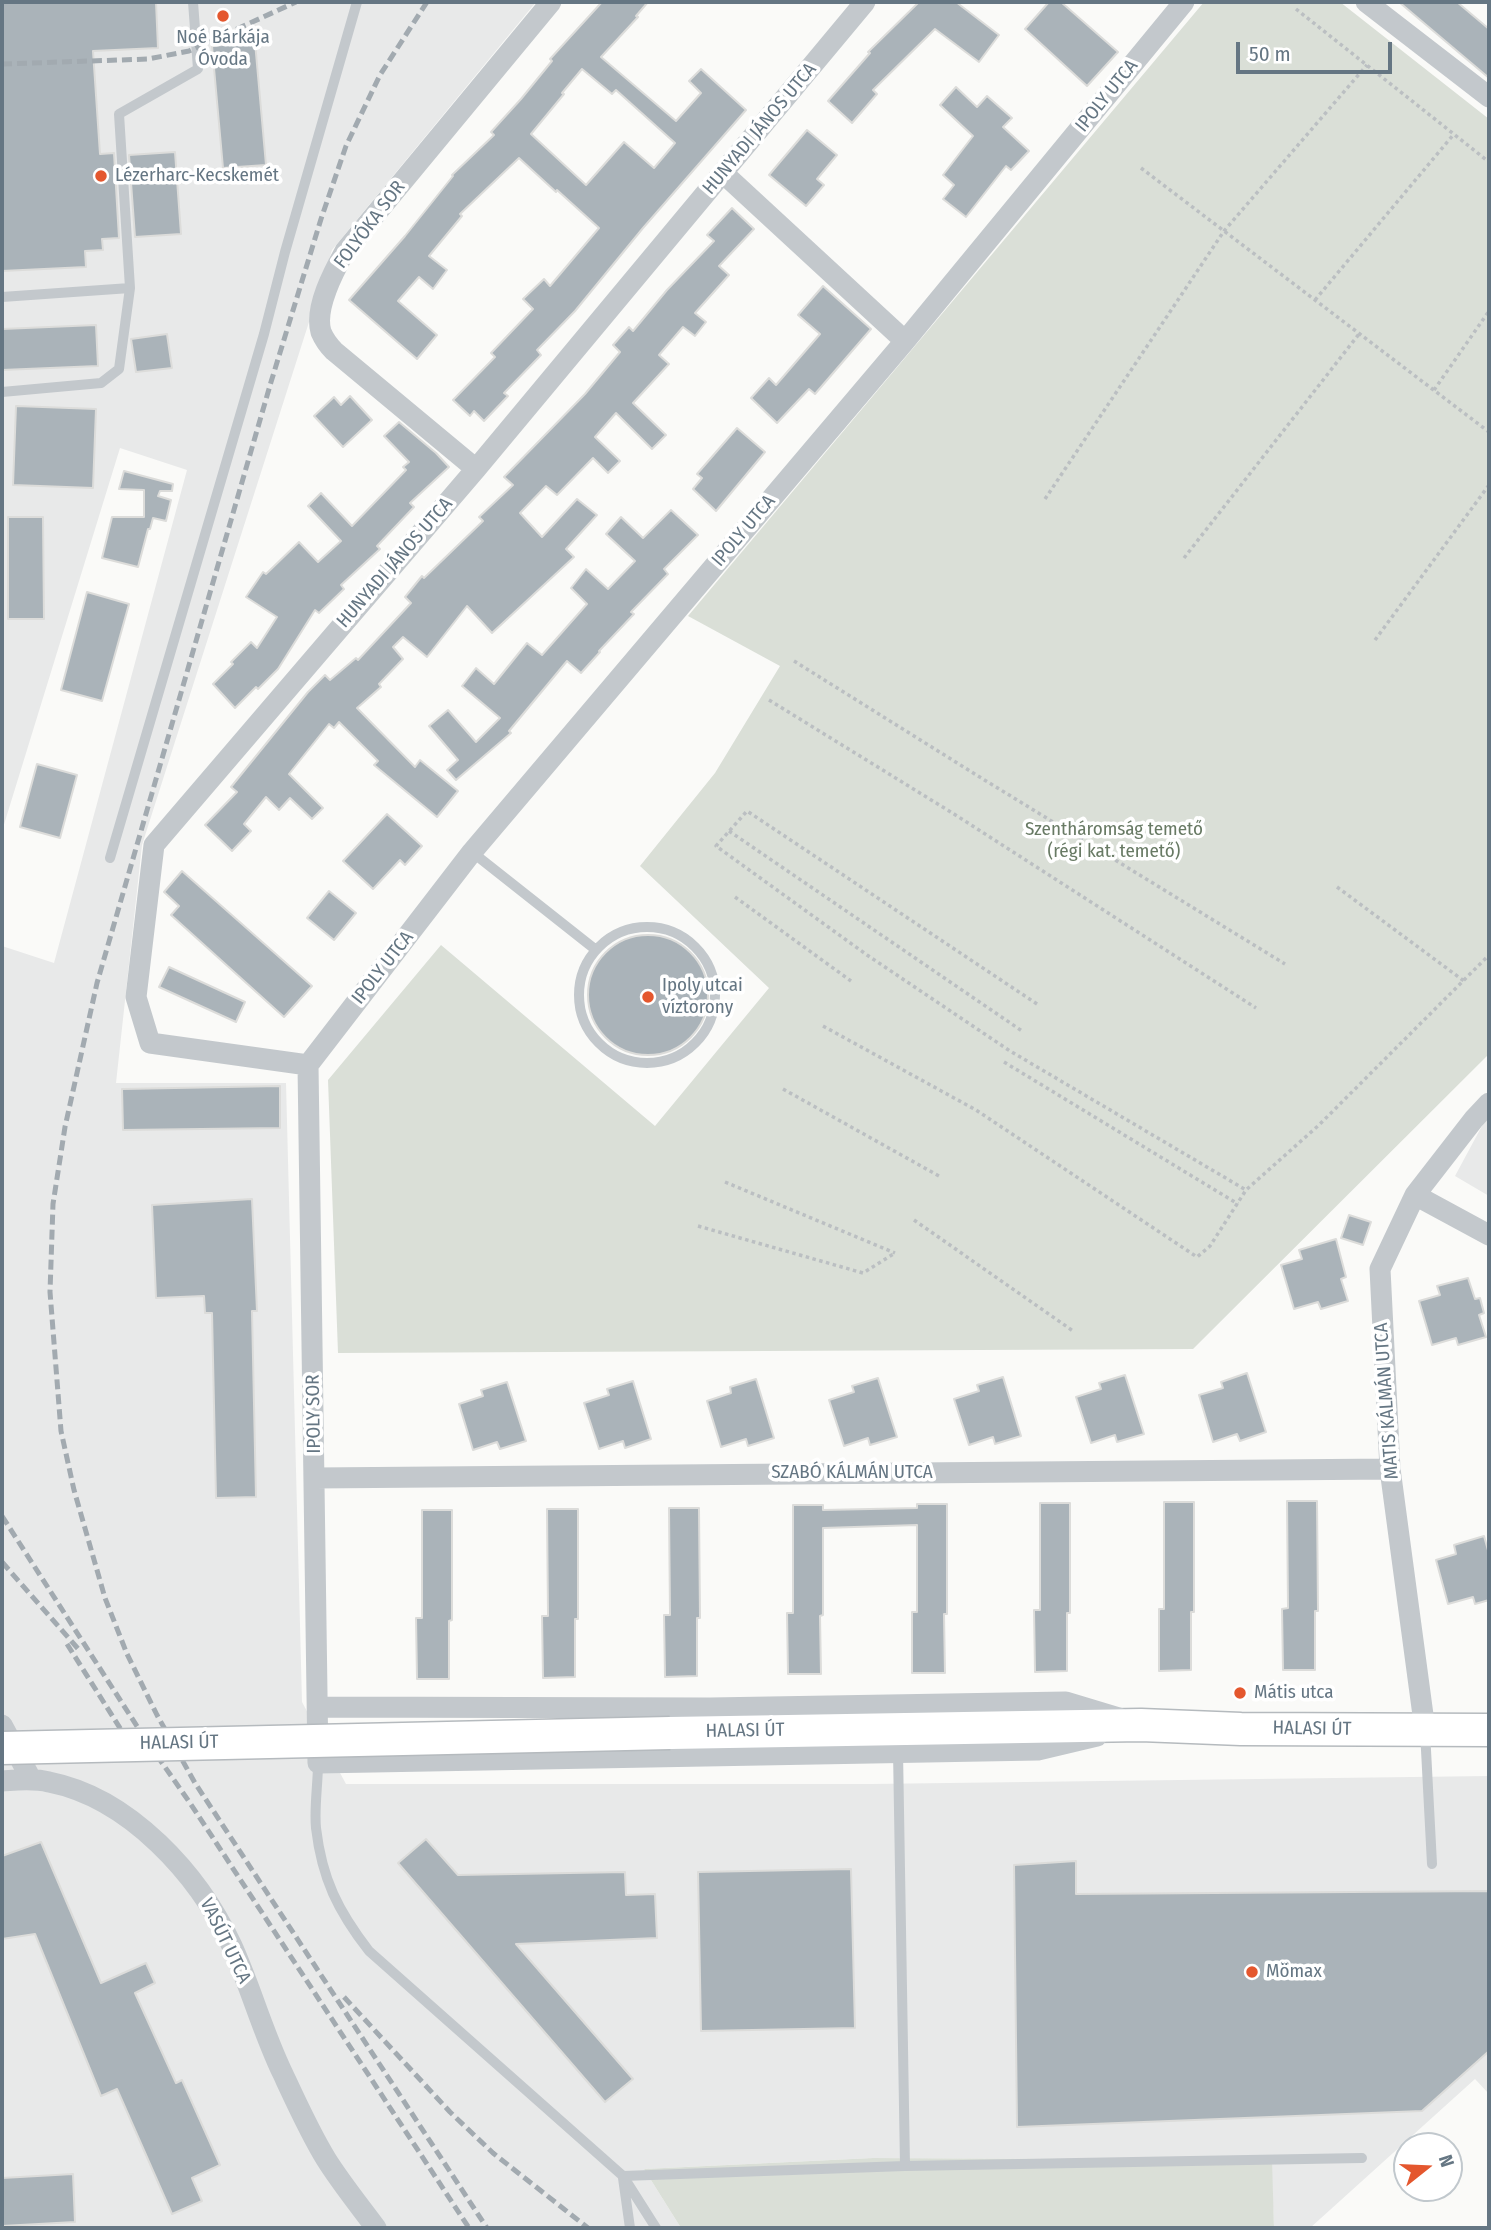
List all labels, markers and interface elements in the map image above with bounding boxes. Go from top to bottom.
marker: Noé Bárkája Óvoda [215,8,231,24]
place label: Noé Bárkája Óvoda [176,27,270,71]
scale bar [1239,28,1395,72]
text: 50 m [1249,41,1291,67]
street label: IPOLY UTCA [1071,55,1143,137]
street label: HUNYADI JÁNOS UTCA [698,59,822,199]
place label: Lézerharc-Kecskemét [115,165,279,187]
marker: Lézerharc-Kecskemét [93,168,109,184]
street label: FOLYÓKA SOR [330,177,410,273]
street label: IPOLY UTCA [707,491,781,571]
street label: HUNYADI JÁNOS UTCA [332,493,458,633]
park label: Szentháromság temető (régi kat. temető) [1025,819,1203,863]
street label: IPOLY UTCA [347,927,419,1009]
place label: Ipoly utcai víztorony [662,975,743,1019]
marker: Ipoly utcai víztorony [640,989,656,1005]
street label: MATIS KÁLMÁN UTCA [1370,1322,1404,1480]
street label: IPOLY SOR [302,1374,326,1454]
street label: SZABÓ KÁLMÁN UTCA [771,1462,933,1484]
place label: Mátis utca [1254,1682,1334,1704]
marker: Mátis utca [1232,1685,1248,1701]
street label: HALASI ÚT [1272,1717,1352,1741]
street label: HALASI ÚT [705,1719,785,1743]
street label: HALASI ÚT [139,1731,219,1755]
street label: VASÚT UTCA [195,1895,255,1987]
place label: Mömax [1266,1961,1322,1983]
marker: Mömax [1244,1964,1260,1980]
north arrow [1393,2132,1463,2202]
text: N [1434,2152,1459,2170]

